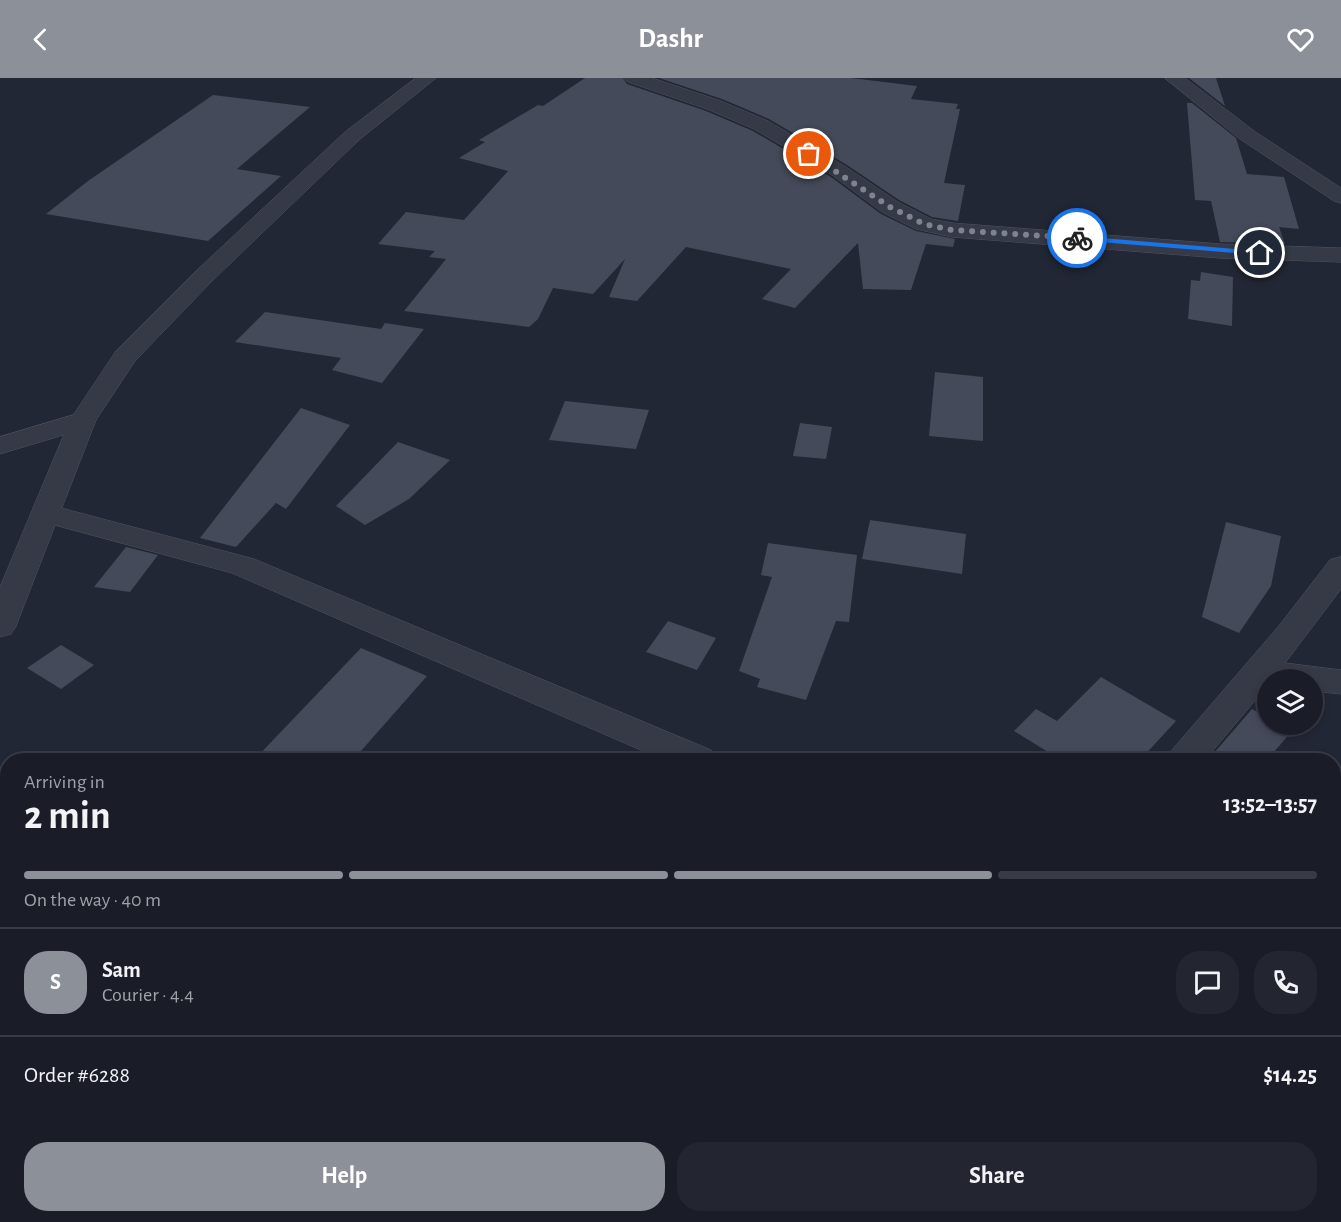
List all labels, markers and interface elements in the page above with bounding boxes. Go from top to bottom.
icon: back [24,23,57,56]
icon: heart [1284,23,1317,56]
text: Dashr [638,25,703,52]
pin [783,128,834,179]
icon: bag [792,137,825,170]
courier [1047,208,1107,268]
icon: bike [1061,222,1094,255]
pin [1234,227,1285,278]
icon: home [1243,236,1276,269]
map controls [1257,669,1323,735]
button: layers [1257,669,1323,735]
text: Arriving in [24,772,105,792]
text: 13:52–13:57 [1223,793,1317,815]
text: 2 min [24,797,111,836]
text: On the way · 40 m [24,890,161,910]
button: chat [1176,951,1239,1014]
button: phone [1254,951,1317,1014]
text: Sam [102,959,141,981]
text: S [50,971,61,993]
text: Courier · 4.4 [102,985,194,1005]
text: Order #6288 [24,1064,130,1086]
text: $14.25 [1263,1064,1317,1086]
button: Help [24,1142,665,1211]
button: Share [677,1142,1317,1211]

